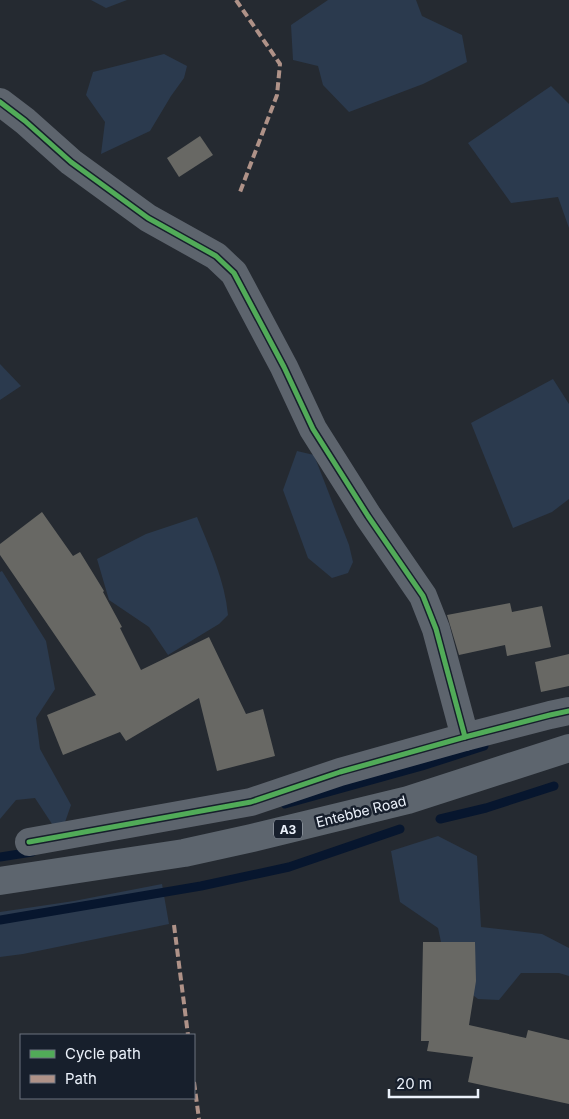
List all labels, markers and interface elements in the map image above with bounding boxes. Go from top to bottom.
street label: Entebbe Road [314,792,408,830]
road number: A3 [274,820,302,839]
legend [20,1034,195,1099]
text: Cycle path [65,1044,141,1063]
scale bar [389,1066,478,1098]
text: Path [65,1069,97,1088]
text: 20 m [396,1074,432,1093]

